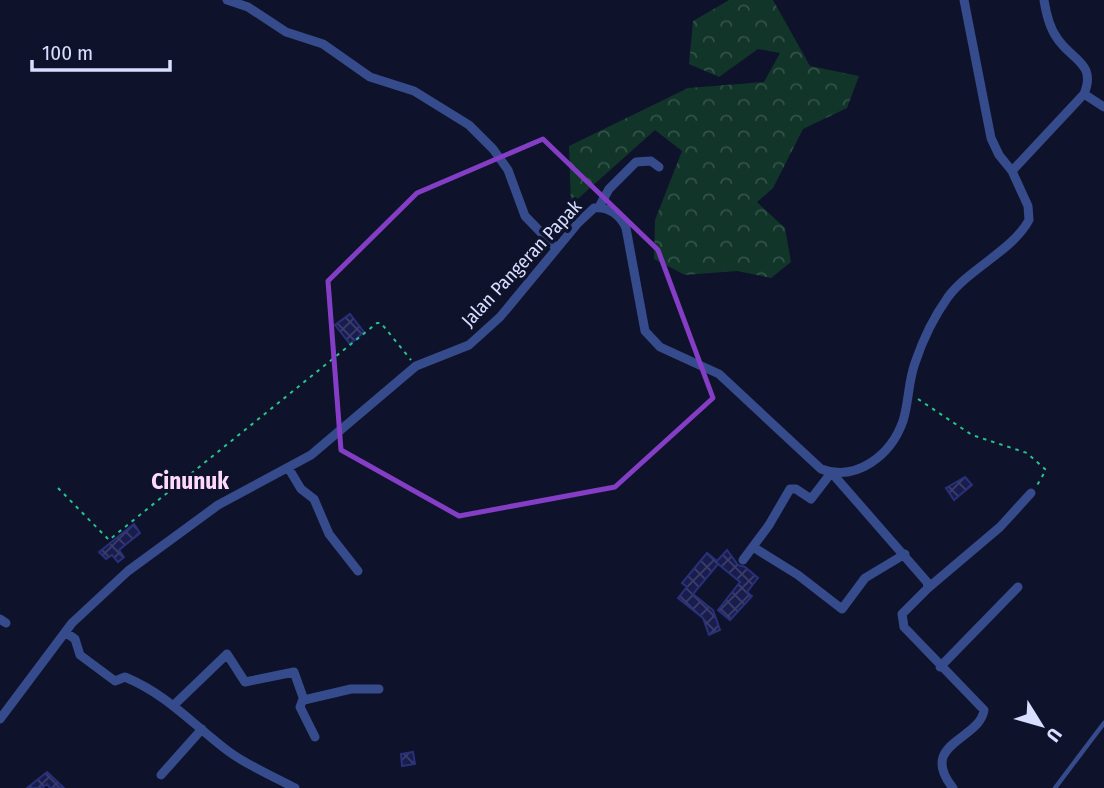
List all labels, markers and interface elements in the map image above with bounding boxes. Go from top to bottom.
scale bar [32,28,170,72]
text: 100 m [42,40,93,66]
street label: Jalan Pangeran Papak [457,195,586,332]
district label: Cinunuk [151,467,229,495]
north arrow [1006,690,1076,760]
text: U [1042,724,1067,746]

